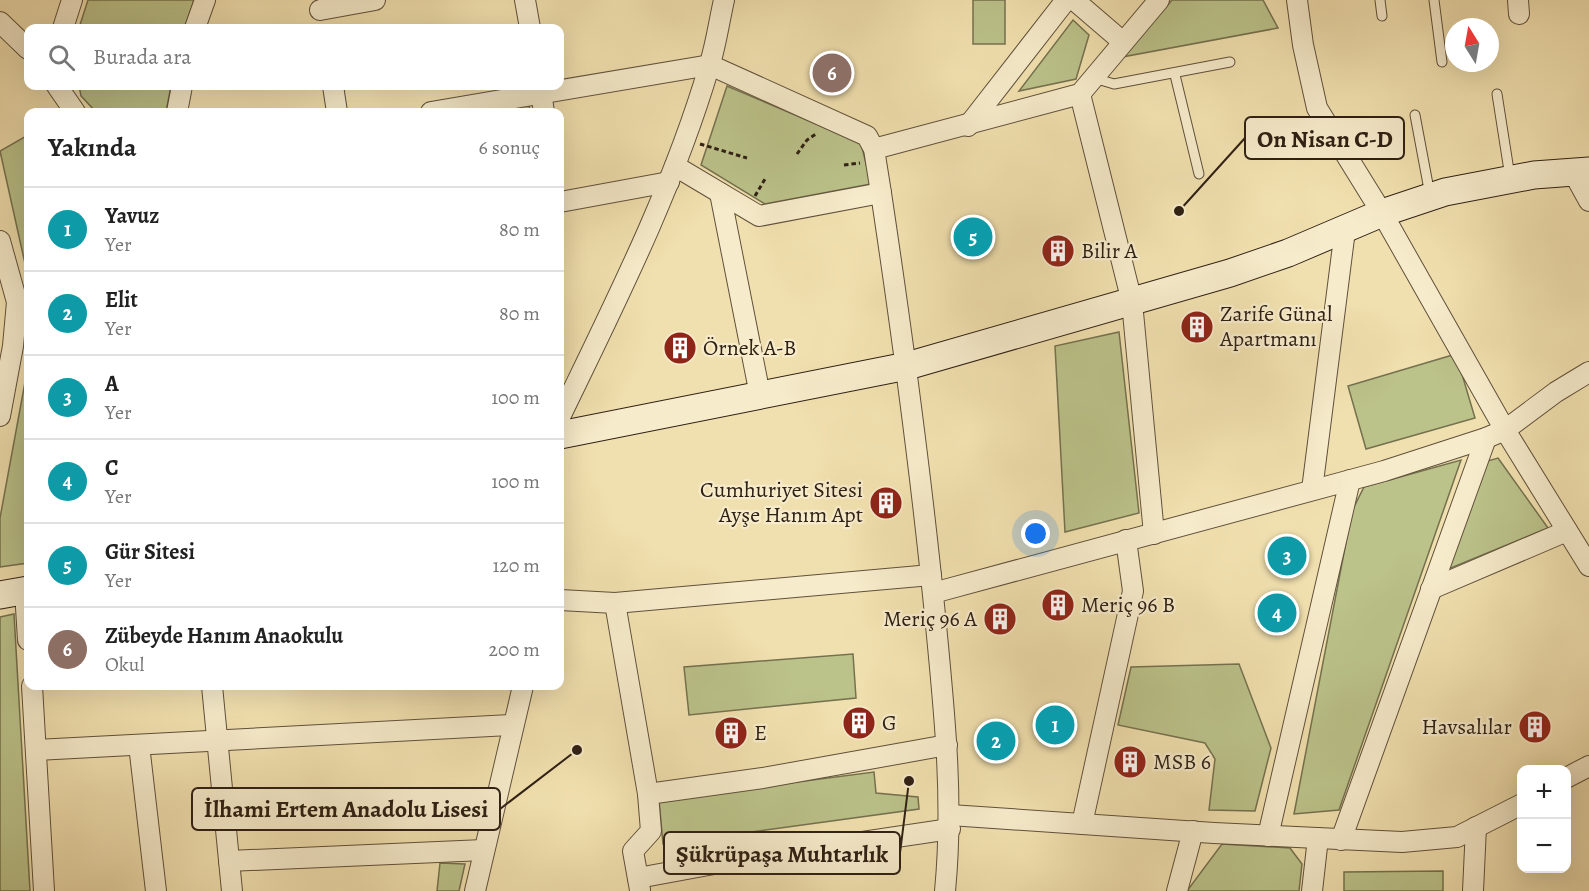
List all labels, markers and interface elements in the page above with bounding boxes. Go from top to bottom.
north arrow [1445,18,1499,72]
search box [24,24,564,90]
icon: search [45,41,78,74]
text: Burada ara [93,42,192,72]
pin: 6 [812,50,852,96]
callout: On Nisan C-D [1245,117,1404,159]
text: On Nisan C-D [1257,123,1393,155]
text: Yakında [48,130,137,165]
text: 6 sonuç [479,134,540,161]
text: Yavuz [105,201,159,231]
pin: 5 [954,214,992,260]
text: 1 [64,216,71,243]
text: 80 m [499,216,540,243]
text: Yer [105,231,132,258]
building icon: Bilir A [1040,233,1076,269]
place label: Bilir A [1081,236,1138,266]
text: Elit [105,285,138,315]
place label: Zarife Günal Apartmanı [1219,299,1332,354]
text: 2 [63,300,72,327]
text: 80 m [499,300,540,327]
building icon: Zarife Günal Apartmanı [1179,309,1215,345]
text: Yer [105,315,132,342]
building icon: Örnek A-B [662,330,698,366]
place label: Örnek A-B [703,333,796,363]
text: A [105,369,119,399]
text: 3 [63,384,72,411]
text: 100 m [491,384,540,411]
text: Yer [105,399,132,426]
text: C [105,453,119,483]
text: 4 [63,468,72,495]
text: 100 m [491,468,540,495]
place label: Cumhuriyet Sitesi Ayşe Hanım Apt [700,475,863,530]
text: Yer [105,483,132,510]
building icon: Cumhuriyet Sitesi Ayşe Hanım Apt [868,485,904,521]
your location [1021,519,1050,548]
pin: 3 [1268,534,1306,578]
text: Gür Sitesi [105,537,195,567]
text: 5 [63,552,72,579]
text: 120 m [492,552,540,579]
text: Yer [105,567,132,594]
building icon: Meriç 96 B [1040,587,1076,623]
place label: Meriç 96 B [1081,590,1175,620]
pin: 4 [1258,590,1296,636]
building icon: Meriç 96 A [982,601,1018,637]
place label: Meriç 96 A [883,604,978,634]
text: Zübeyde Hanım Anaokulu [105,621,343,651]
text: 6 [63,636,72,663]
text: 200 m [489,636,540,663]
text: Okul [105,651,144,678]
pin: 1 [1036,702,1074,748]
building icon: G [841,705,877,741]
place label: G [882,708,897,738]
building icon: Havsalılar [1517,709,1553,745]
place label: Havsalılar [1422,712,1512,742]
building icon: E [713,715,749,751]
place label: E [754,718,767,748]
pin: 2 [976,718,1016,764]
building icon: MSB 6 [1112,744,1148,780]
place label: MSB 6 [1153,747,1211,777]
map controls [1517,765,1571,873]
button: + [1517,765,1571,819]
callout: İlhami Ertem Anadolu Lisesi [192,788,500,830]
text: İlhami Ertem Anadolu Lisesi [204,793,488,825]
button: − [1517,819,1571,873]
callout: Şükrüpaşa Muhtarlık [664,832,900,874]
text: Şükrüpaşa Muhtarlık [676,838,889,870]

